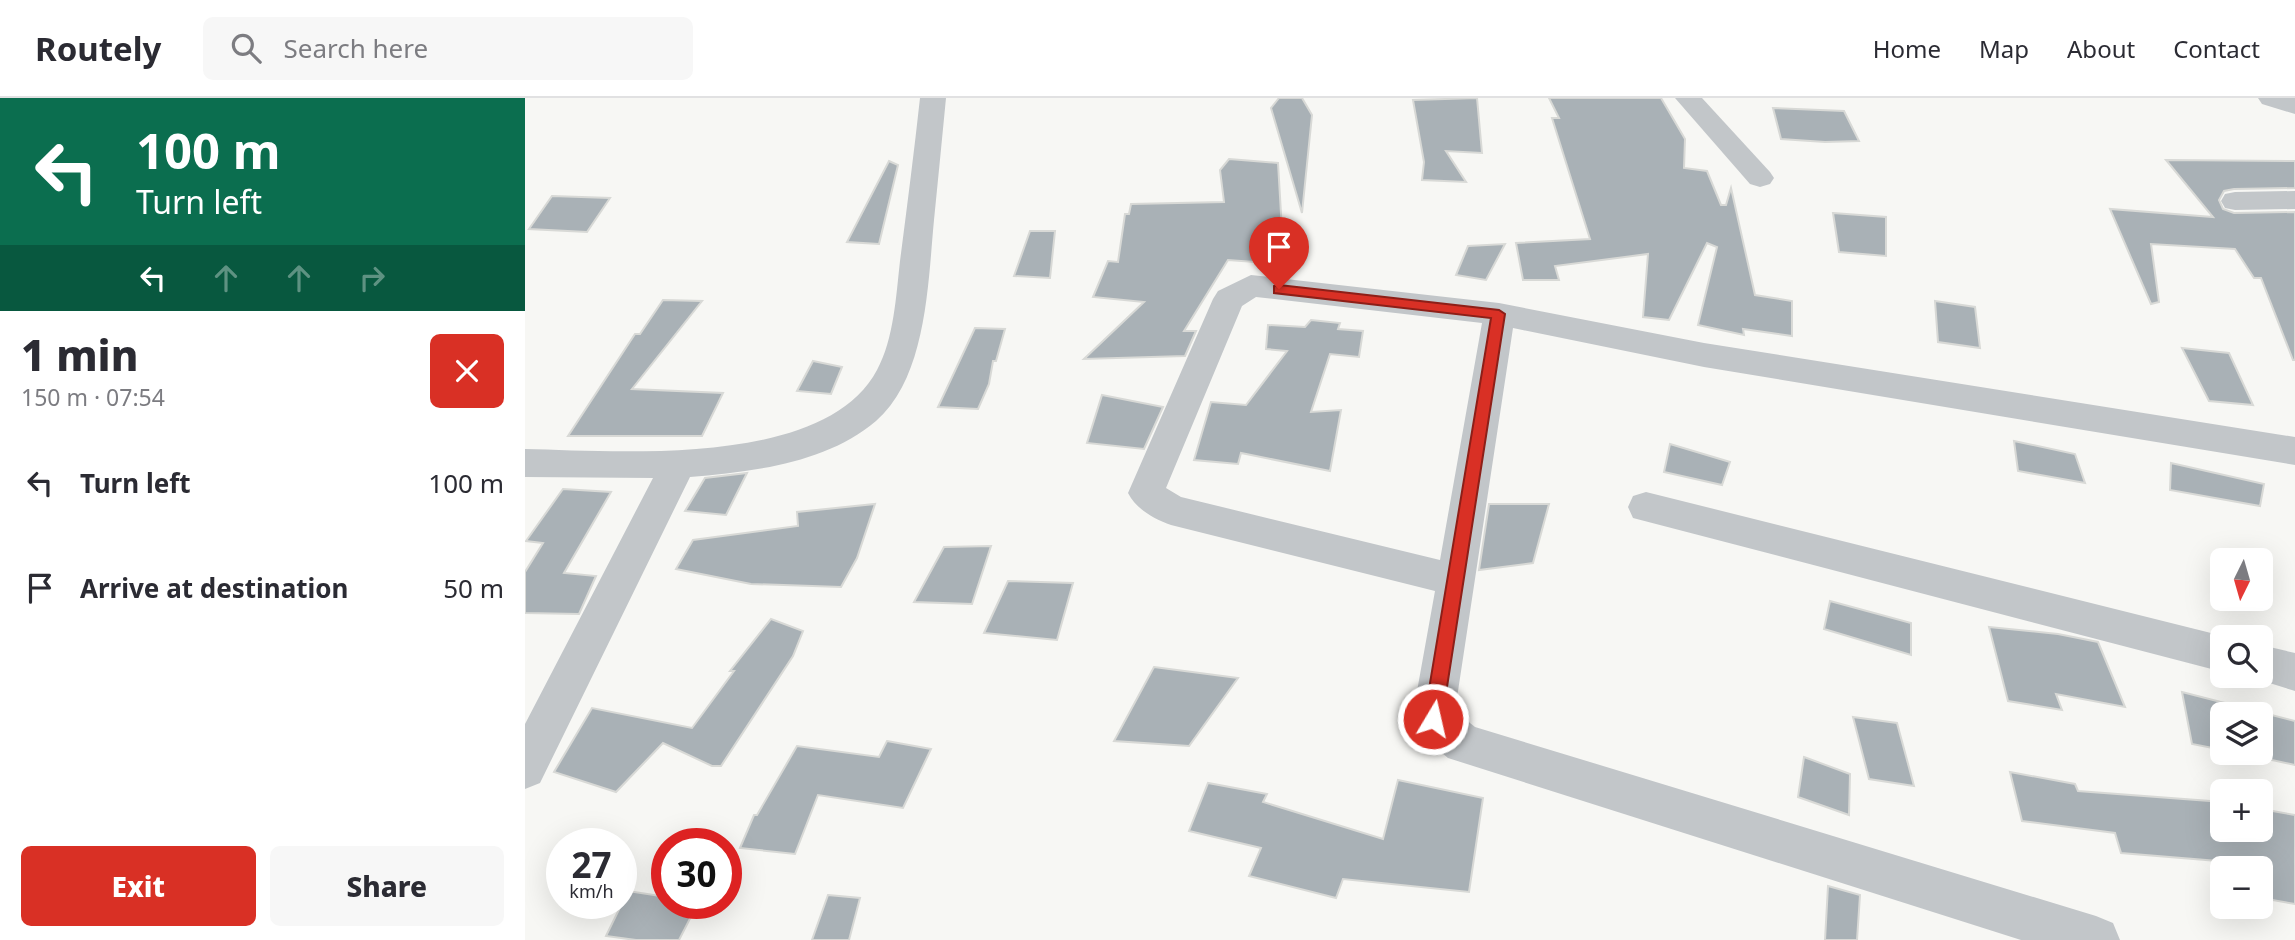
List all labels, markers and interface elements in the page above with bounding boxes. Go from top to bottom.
search box [203,17,693,80]
text: Routely [35,26,161,71]
icon: search [227,29,265,67]
text: Search here [283,30,428,66]
text: Home [1873,32,1941,65]
text: Map [1979,32,2029,65]
text: About [2067,32,2135,65]
text: Contact [2173,32,2260,65]
text: 100 m [136,117,281,183]
icon: left [21,126,112,217]
text: Turn left [136,180,262,223]
pin [1249,217,1309,289]
icon: arrive [1260,228,1298,266]
icon: left [134,259,172,297]
icon: ahead [207,259,245,297]
icon: ahead [280,259,318,297]
icon: right [353,259,391,297]
text: 1 min [21,326,138,383]
button: close [430,334,504,408]
text: 150 m · 07:54 [21,381,165,413]
icon: left [21,464,59,502]
text: Turn left [80,465,191,501]
text: 100 m [428,465,504,501]
north arrow [2210,548,2273,611]
map controls [2210,548,2273,919]
icon: arrive [21,569,59,607]
text: Arrive at destination [80,570,349,606]
text: 50 m [443,570,504,606]
button: search [2210,625,2273,688]
position arrow [1396,682,1470,756]
button: layers [2210,702,2273,765]
button: + [2210,779,2273,842]
speed limit sign: 30 [651,828,742,919]
text: 27 [571,841,612,888]
button: Exit [21,846,256,926]
button: Share [270,846,504,926]
button: − [2210,856,2273,919]
text: km/h [569,879,614,903]

